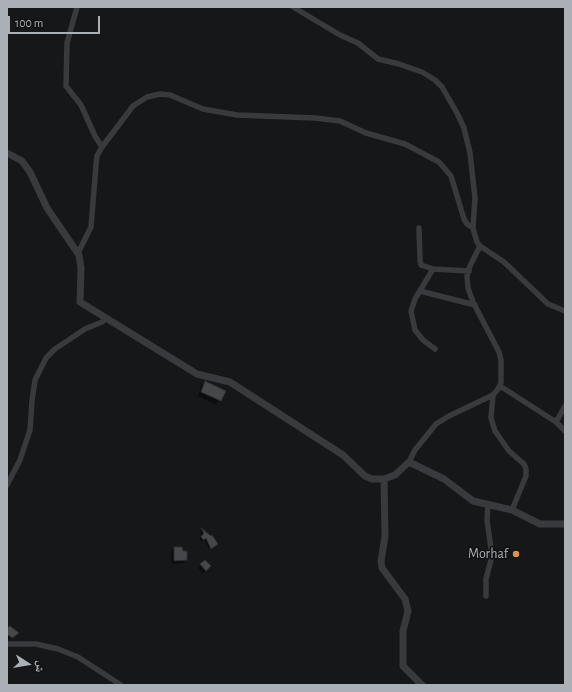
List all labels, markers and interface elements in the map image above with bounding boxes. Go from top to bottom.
scale bar [10,8,102,34]
text: 100 m [15,17,43,29]
place label: Morhaf [468,546,508,562]
marker: Morhaf [511,549,521,559]
north arrow [8,644,48,684]
text: ش [34,660,47,673]

